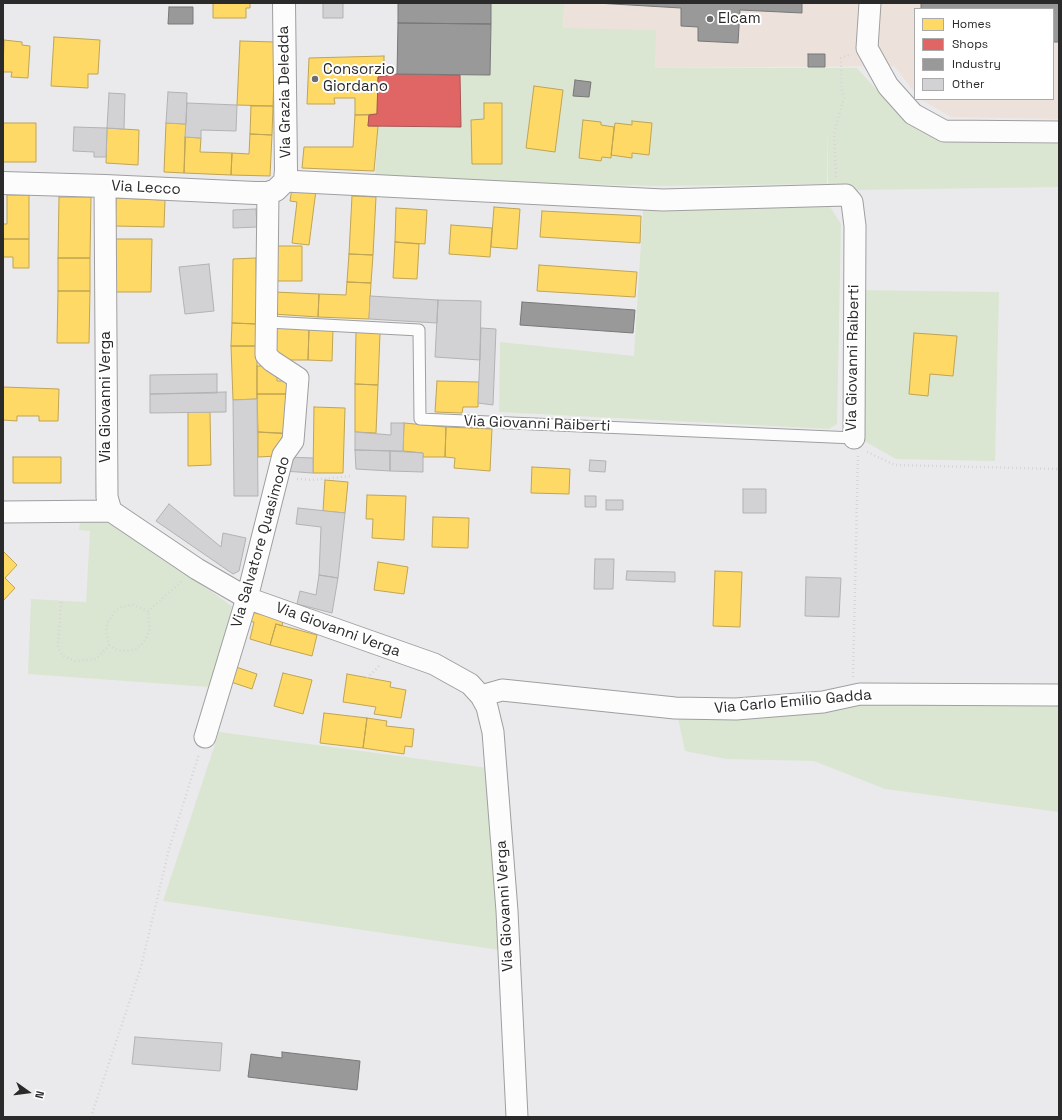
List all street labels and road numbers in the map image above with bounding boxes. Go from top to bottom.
street label: Via Grazia Deledda [275,26,295,158]
street label: Via Lecco [111,177,181,199]
street label: Via Giovanni Raiberti [843,284,863,432]
street label: Via Giovanni Verga [97,331,115,463]
street label: Via Giovanni Raiberti [463,412,611,436]
street label: Via Salvatore Quasimodo [228,454,294,630]
street label: Via Giovanni Verga [273,599,403,661]
street label: Via Carlo Emilio Gadda [714,686,872,718]
street label: Via Giovanni Verga [493,840,517,972]

